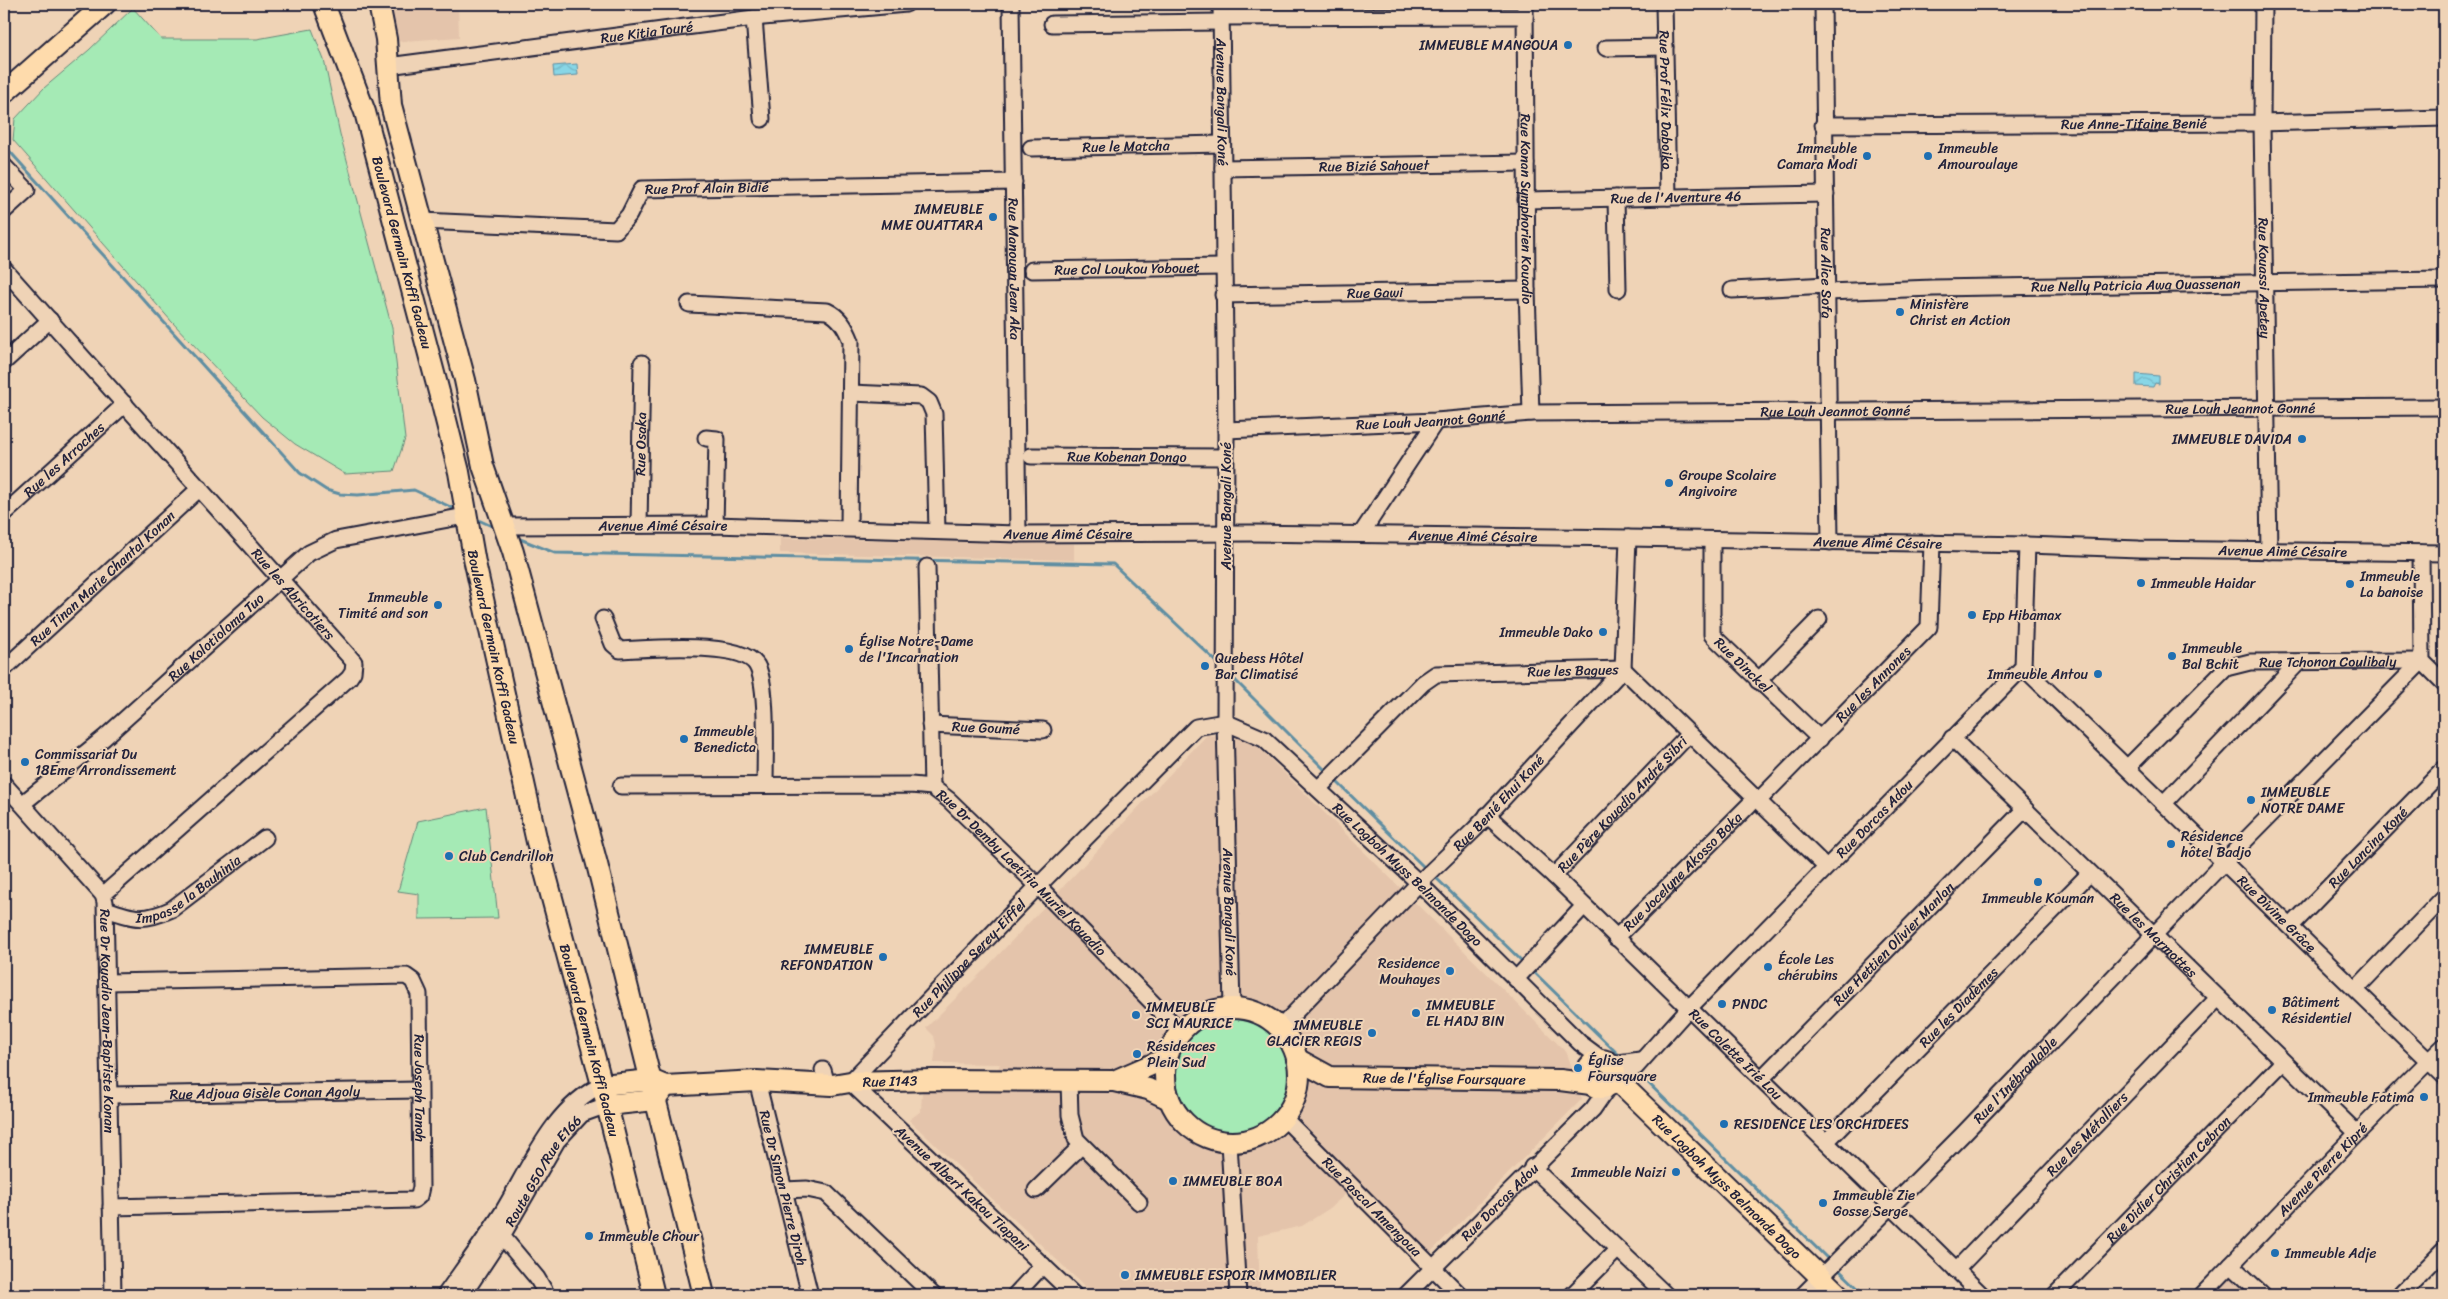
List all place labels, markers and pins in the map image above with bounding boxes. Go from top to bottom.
place label: IMMEUBLE MANGOUA [1418,33,1558,58]
marker: IMMEUBLE MANGOUA [1562,39,1574,51]
place label: Immeuble Camara Modi [1777,136,1858,177]
place label: Immeuble Amouroulaye [1937,136,2018,177]
marker: Immeuble Camara Modi [1861,150,1873,162]
marker: Immeuble Amouroulaye [1922,150,1934,162]
place label: IMMEUBLE MME OUATTARA [881,197,984,238]
marker: IMMEUBLE MME OUATTARA [987,211,999,223]
place label: Ministère Christ en Action [1910,292,2011,333]
marker: Ministère Christ en Action [1894,306,1906,318]
place label: IMMEUBLE DAVIDA [2171,427,2292,452]
marker: IMMEUBLE DAVIDA [2296,433,2308,445]
place label: Groupe Scolaire Angivoire [1678,463,1777,504]
marker: Groupe Scolaire Angivoire [1663,477,1675,489]
place label: Immeuble La banoise [2359,564,2423,605]
place label: Immeuble Haidar [2150,571,2257,596]
marker: Immeuble Haidar [2135,577,2147,589]
marker: Immeuble La banoise [2344,578,2356,590]
place label: Immeuble Timité and son [338,585,428,626]
marker: Immeuble Timité and son [432,599,444,611]
place label: Epp Hibamax [1982,603,2062,628]
marker: Epp Hibamax [1966,609,1978,621]
place label: Immeuble Dako [1498,620,1593,645]
marker: Immeuble Dako [1597,626,1609,638]
place label: Église Notre-Dame de l'Incarnation [859,629,974,670]
place label: Immeuble Bal Bchit [2181,636,2242,677]
marker: Église Notre-Dame de l'Incarnation [843,643,855,655]
place label: Quebess Hôtel Bar Climatisé [1215,646,1304,687]
marker: Immeuble Bal Bchit [2166,650,2178,662]
marker: Quebess Hôtel Bar Climatisé [1199,660,1211,672]
place label: Immeuble Antou [1986,662,2088,687]
marker: Immeuble Antou [2092,668,2104,680]
place label: Immeuble Benedicta [693,719,756,760]
marker: Immeuble Benedicta [678,733,690,745]
place label: Commissariat Du 18Eme Arrondissement [35,742,176,783]
marker: Commissariat Du 18Eme Arrondissement [19,756,31,768]
place label: IMMEUBLE NOTRE DAME [2260,780,2345,821]
marker: IMMEUBLE NOTRE DAME [2245,794,2257,806]
place label: Résidence hôtel Badjo [2180,824,2251,865]
marker: Résidence hôtel Badjo [2165,838,2177,850]
place label: Club Cendrillon [459,844,554,869]
marker: Club Cendrillon [443,850,455,862]
marker: Immeuble Kouman [2032,876,2044,888]
place label: Immeuble Kouman [1981,886,2094,911]
place label: IMMEUBLE REFONDATION [781,937,874,978]
place label: École Les chérubins [1778,947,1838,988]
marker: IMMEUBLE REFONDATION [877,951,889,963]
place label: Residence Mouhayes [1378,951,1440,992]
marker: École Les chérubins [1762,961,1774,973]
marker: Residence Mouhayes [1444,965,1456,977]
place label: Bâtiment Résidentiel [2282,990,2352,1031]
place label: PNDC [1732,992,1768,1017]
place label: IMMEUBLE EL HADJ BIN [1425,993,1505,1034]
place label: IMMEUBLE SCI MAURICE [1145,995,1234,1036]
marker: PNDC [1716,998,1728,1010]
marker: Bâtiment Résidentiel [2266,1004,2278,1016]
marker: IMMEUBLE EL HADJ BIN [1410,1007,1422,1019]
marker: IMMEUBLE SCI MAURICE [1130,1009,1142,1021]
place label: IMMEUBLE GLACIER REGIS [1267,1013,1363,1054]
marker: IMMEUBLE GLACIER REGIS [1366,1027,1378,1039]
place label: Résidences Plein Sud [1147,1034,1216,1075]
marker: Résidences Plein Sud [1131,1048,1143,1060]
place label: Église Foursquare [1588,1048,1657,1089]
marker: Église Foursquare [1572,1062,1584,1074]
place label: Immeuble Fatima [2307,1085,2414,1110]
marker: Immeuble Fatima [2418,1091,2430,1103]
place label: RESIDENCE LES ORCHIDEES [1734,1112,1909,1137]
marker: RESIDENCE LES ORCHIDEES [1718,1118,1730,1130]
place label: Immeuble Naizi [1570,1160,1667,1185]
marker: Immeuble Naizi [1670,1166,1682,1178]
place label: IMMEUBLE BOA [1182,1169,1283,1194]
marker: IMMEUBLE BOA [1167,1175,1179,1187]
place label: Immeuble Zie Gosse Serge [1832,1183,1915,1224]
marker: Immeuble Zie Gosse Serge [1817,1197,1829,1209]
place label: Immeuble Chour [598,1224,700,1249]
marker: Immeuble Chour [583,1230,595,1242]
place label: Immeuble Adje [2284,1241,2376,1266]
marker: Immeuble Adje [2269,1247,2281,1259]
place label: IMMEUBLE ESPOIR IMMOBILIER [1134,1263,1337,1288]
marker: IMMEUBLE ESPOIR IMMOBILIER [1119,1269,1131,1281]

